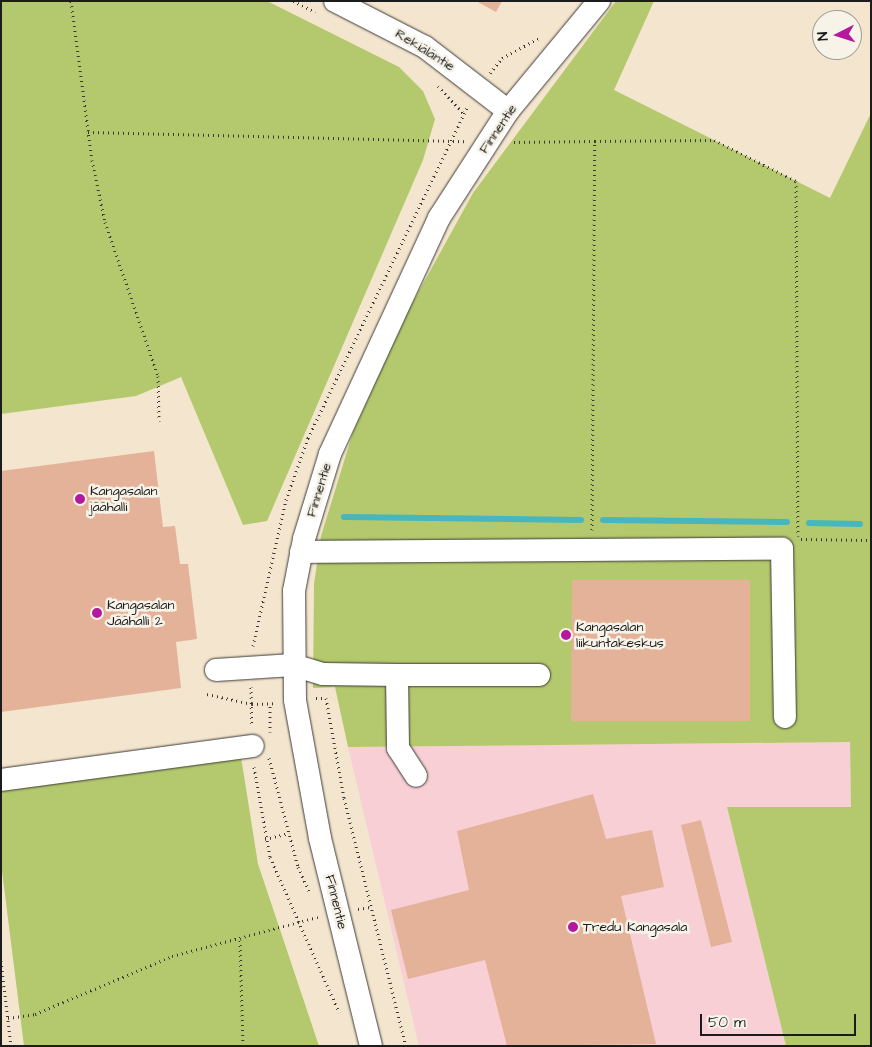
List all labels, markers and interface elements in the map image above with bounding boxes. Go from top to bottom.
north arrow [812,10,862,60]
street label: Rekiäläntie [392,25,458,75]
text: N [813,31,833,41]
street label: Finnentie [475,101,521,157]
street label: Finnentie [303,461,335,519]
place label: Kangasalan jäähalli [90,483,157,516]
marker: Kangasalan jäähalli [74,493,86,505]
place label: Kangasalan Jäähalli 2 [107,597,174,630]
marker: Kangasalan Jäähalli 2 [91,607,103,619]
place label: Kangasalan liikuntakeskus [576,619,664,652]
marker: Kangasalan liikuntakeskus [560,629,572,641]
street label: Finnentie [321,873,351,931]
place label: Tredu Kangasala [583,919,687,935]
marker: Tredu Kangasala [567,921,579,933]
scale bar [702,1004,858,1036]
text: 50 m [708,1012,746,1033]

